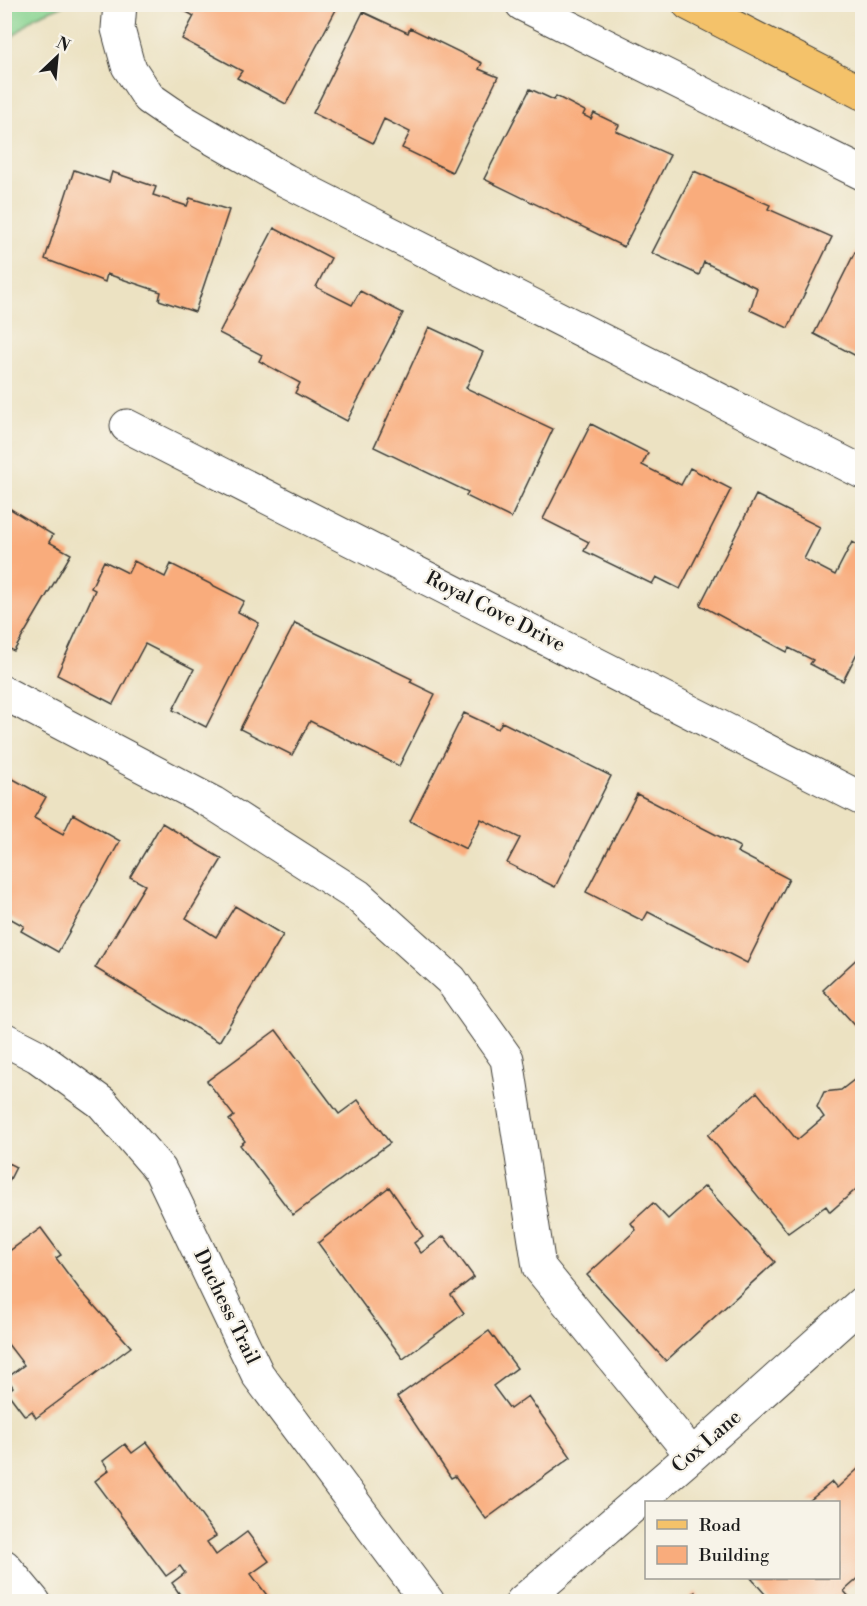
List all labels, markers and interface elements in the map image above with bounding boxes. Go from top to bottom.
north arrow [27,27,87,87]
text: N [53,33,74,56]
street label: Royal Cove Drive [421,566,569,658]
street label: Duchess Trail [187,1245,265,1369]
street label: Cox Lane [667,1405,747,1479]
legend [645,1501,840,1579]
text: Road [699,1514,742,1537]
text: Building [698,1544,770,1567]

